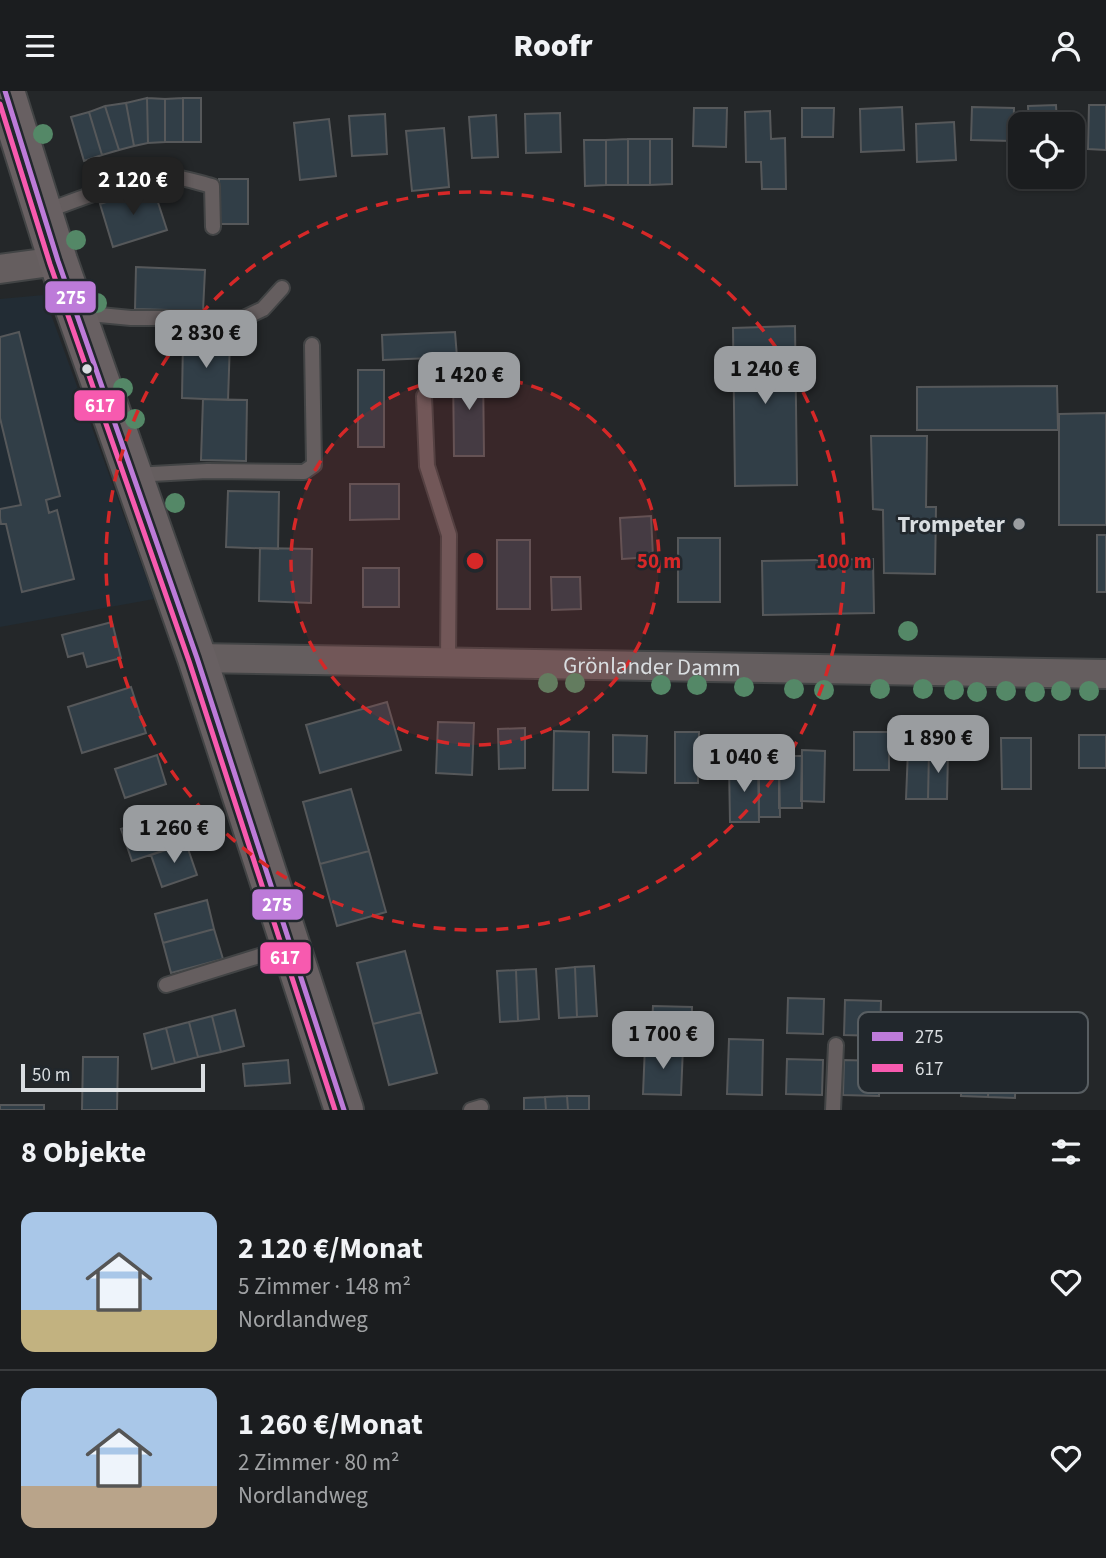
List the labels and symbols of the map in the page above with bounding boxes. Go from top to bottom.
pin: 2 120 € [68,157,198,217]
line badge: 275 [44,280,97,314]
text: 275 [56,285,86,312]
pin: 2 830 € [141,310,271,370]
pin: 1 240 € [700,347,830,406]
pin: 1 420 € [404,353,534,412]
unlabelled marker [80,362,94,376]
line badge: 617 [73,389,126,422]
text: 617 [85,393,115,420]
place label: Trompeter [897,508,1006,541]
marker: Trompeter [1011,516,1027,532]
text: 50 m [637,546,681,576]
text: 100 m [816,546,872,576]
centre of rings [463,549,487,573]
street label: Grönlander Damm [563,648,741,685]
pin: 1 890 € [873,715,1003,775]
pin: 1 040 € [679,735,809,794]
pin: 1 260 € [109,805,239,865]
line badge: 275 [251,888,304,921]
text: 275 [262,892,292,919]
line badge: 617 [259,941,312,975]
text: 617 [270,945,300,972]
pin: 1 700 € [598,1011,728,1071]
legend [858,1012,1088,1093]
text: 275 [915,1024,943,1051]
text: 617 [915,1056,943,1083]
scale bar [21,1061,205,1093]

